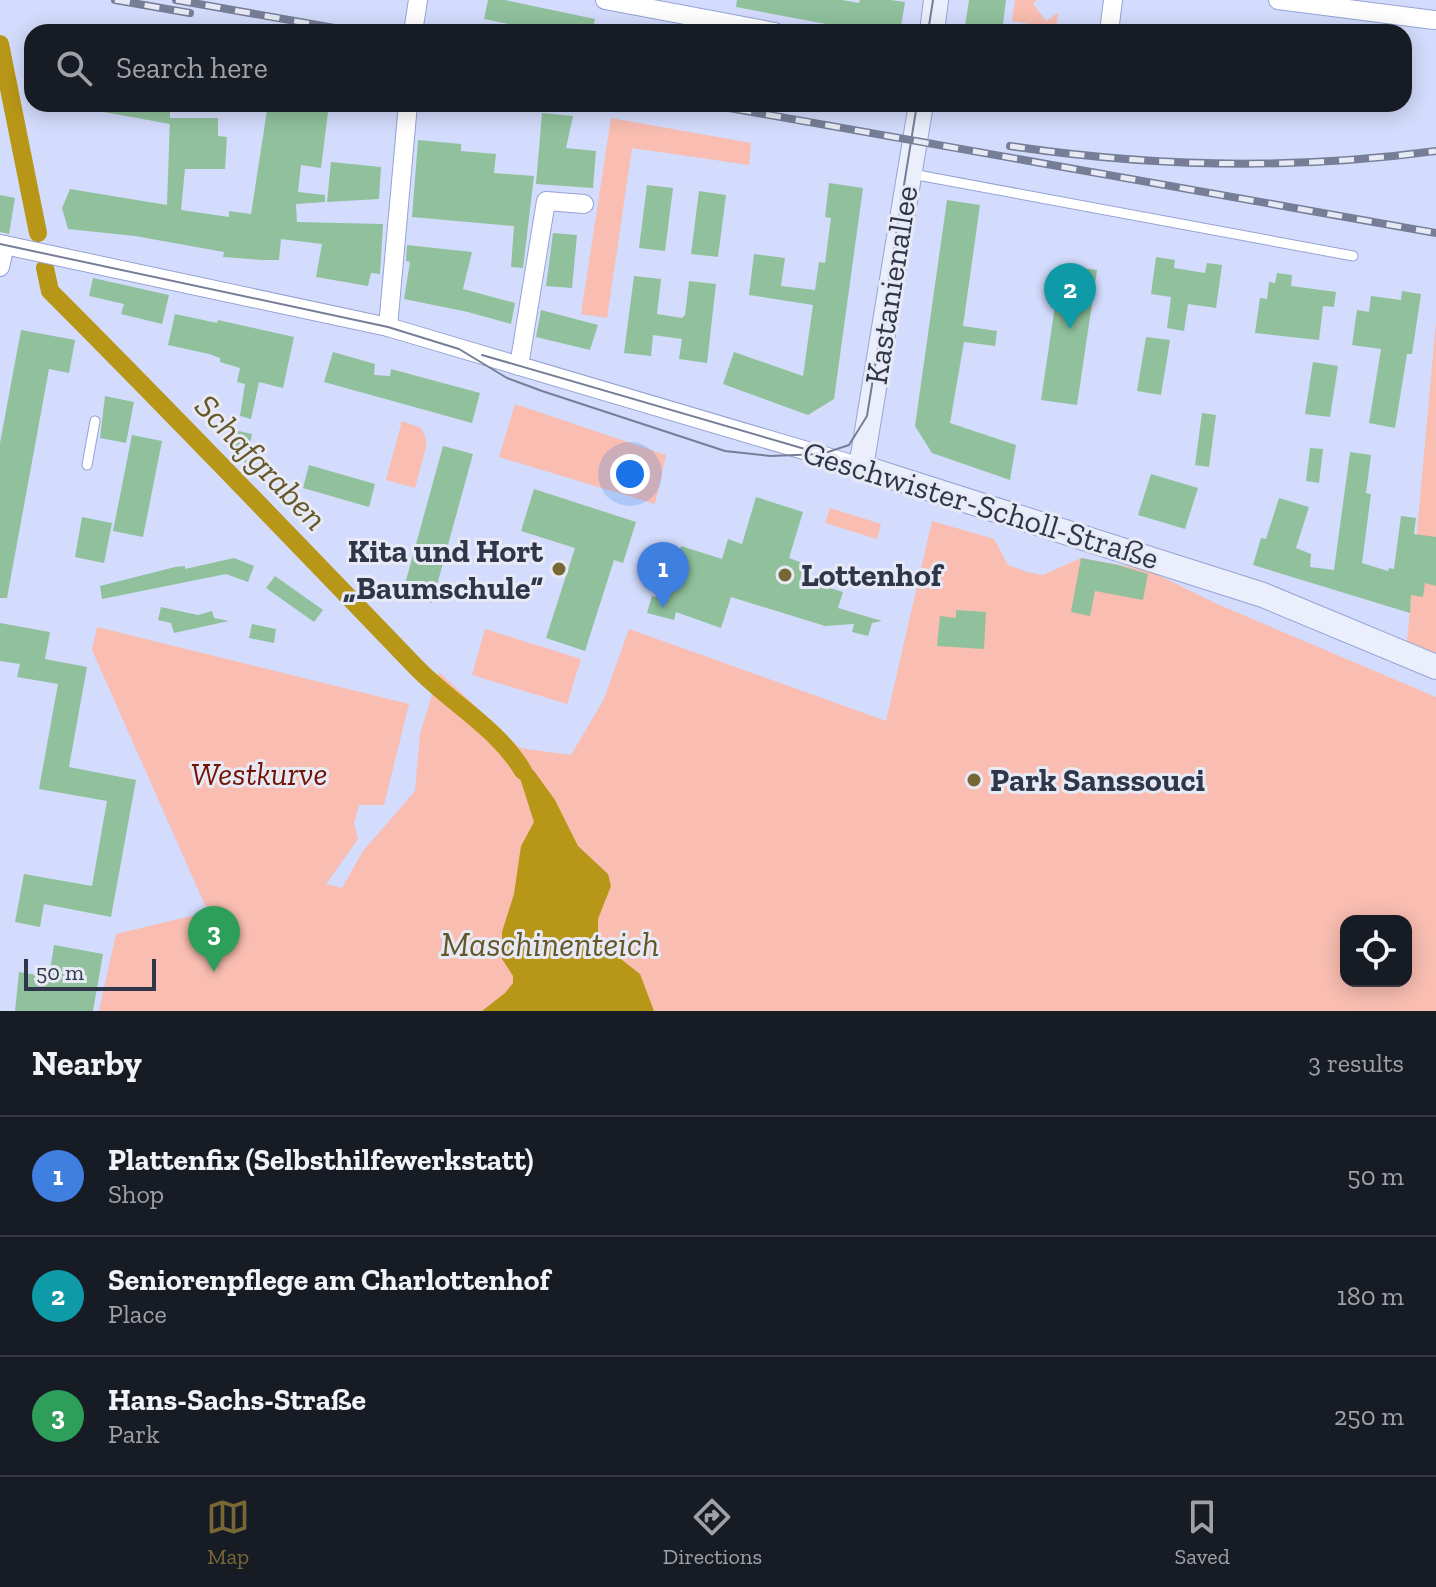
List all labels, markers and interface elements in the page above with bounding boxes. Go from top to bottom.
search box [24,24,1412,112]
icon: search [52,46,96,90]
text: Search here [116,50,268,86]
street label: Kastanienallee [857,183,925,387]
pin: 2 [1044,263,1096,329]
water label: Schafgraben [186,386,336,538]
street label: Geschwister-Scholl-Straße [799,433,1163,577]
your location [610,454,650,494]
place label: Kita und Hort „Baumschule“ [343,532,543,607]
pin: 1 [637,542,689,608]
place label: Lottenhof [801,556,945,594]
marker: Kita und Hort „Baumschule“ [550,560,568,578]
marker: Lottenhof [776,566,794,584]
park label: Westkurve [191,755,327,793]
place label: Park Sanssouci [990,761,1205,799]
marker: Park Sanssouci [965,771,983,789]
pin: 3 [188,906,240,972]
map controls [1340,915,1412,987]
button: locate [1340,915,1412,987]
water label: Maschinenteich [441,924,659,965]
scale bar [24,955,156,991]
text: 50 m [36,959,84,986]
text: Nearby [32,1043,142,1084]
text: 3 results [1308,1047,1404,1079]
text: Plattenfix (Selbsthilfewerkstatt) [108,1142,533,1178]
text: 1 [53,1160,63,1192]
text: 50 m [1347,1160,1404,1192]
text: Shop [108,1178,164,1210]
text: Seniorenpflege am Charlottenhof [108,1262,550,1298]
text: 2 [51,1280,65,1312]
text: 180 m [1337,1280,1404,1312]
text: Place [108,1298,167,1330]
text: Hans-Sachs-Straße [108,1382,366,1418]
text: 3 [51,1400,65,1432]
text: 250 m [1334,1400,1404,1432]
text: Park [108,1418,160,1450]
tab: Map [206,1495,250,1570]
tab: Directions [663,1495,762,1570]
tab: Saved [1175,1495,1230,1570]

